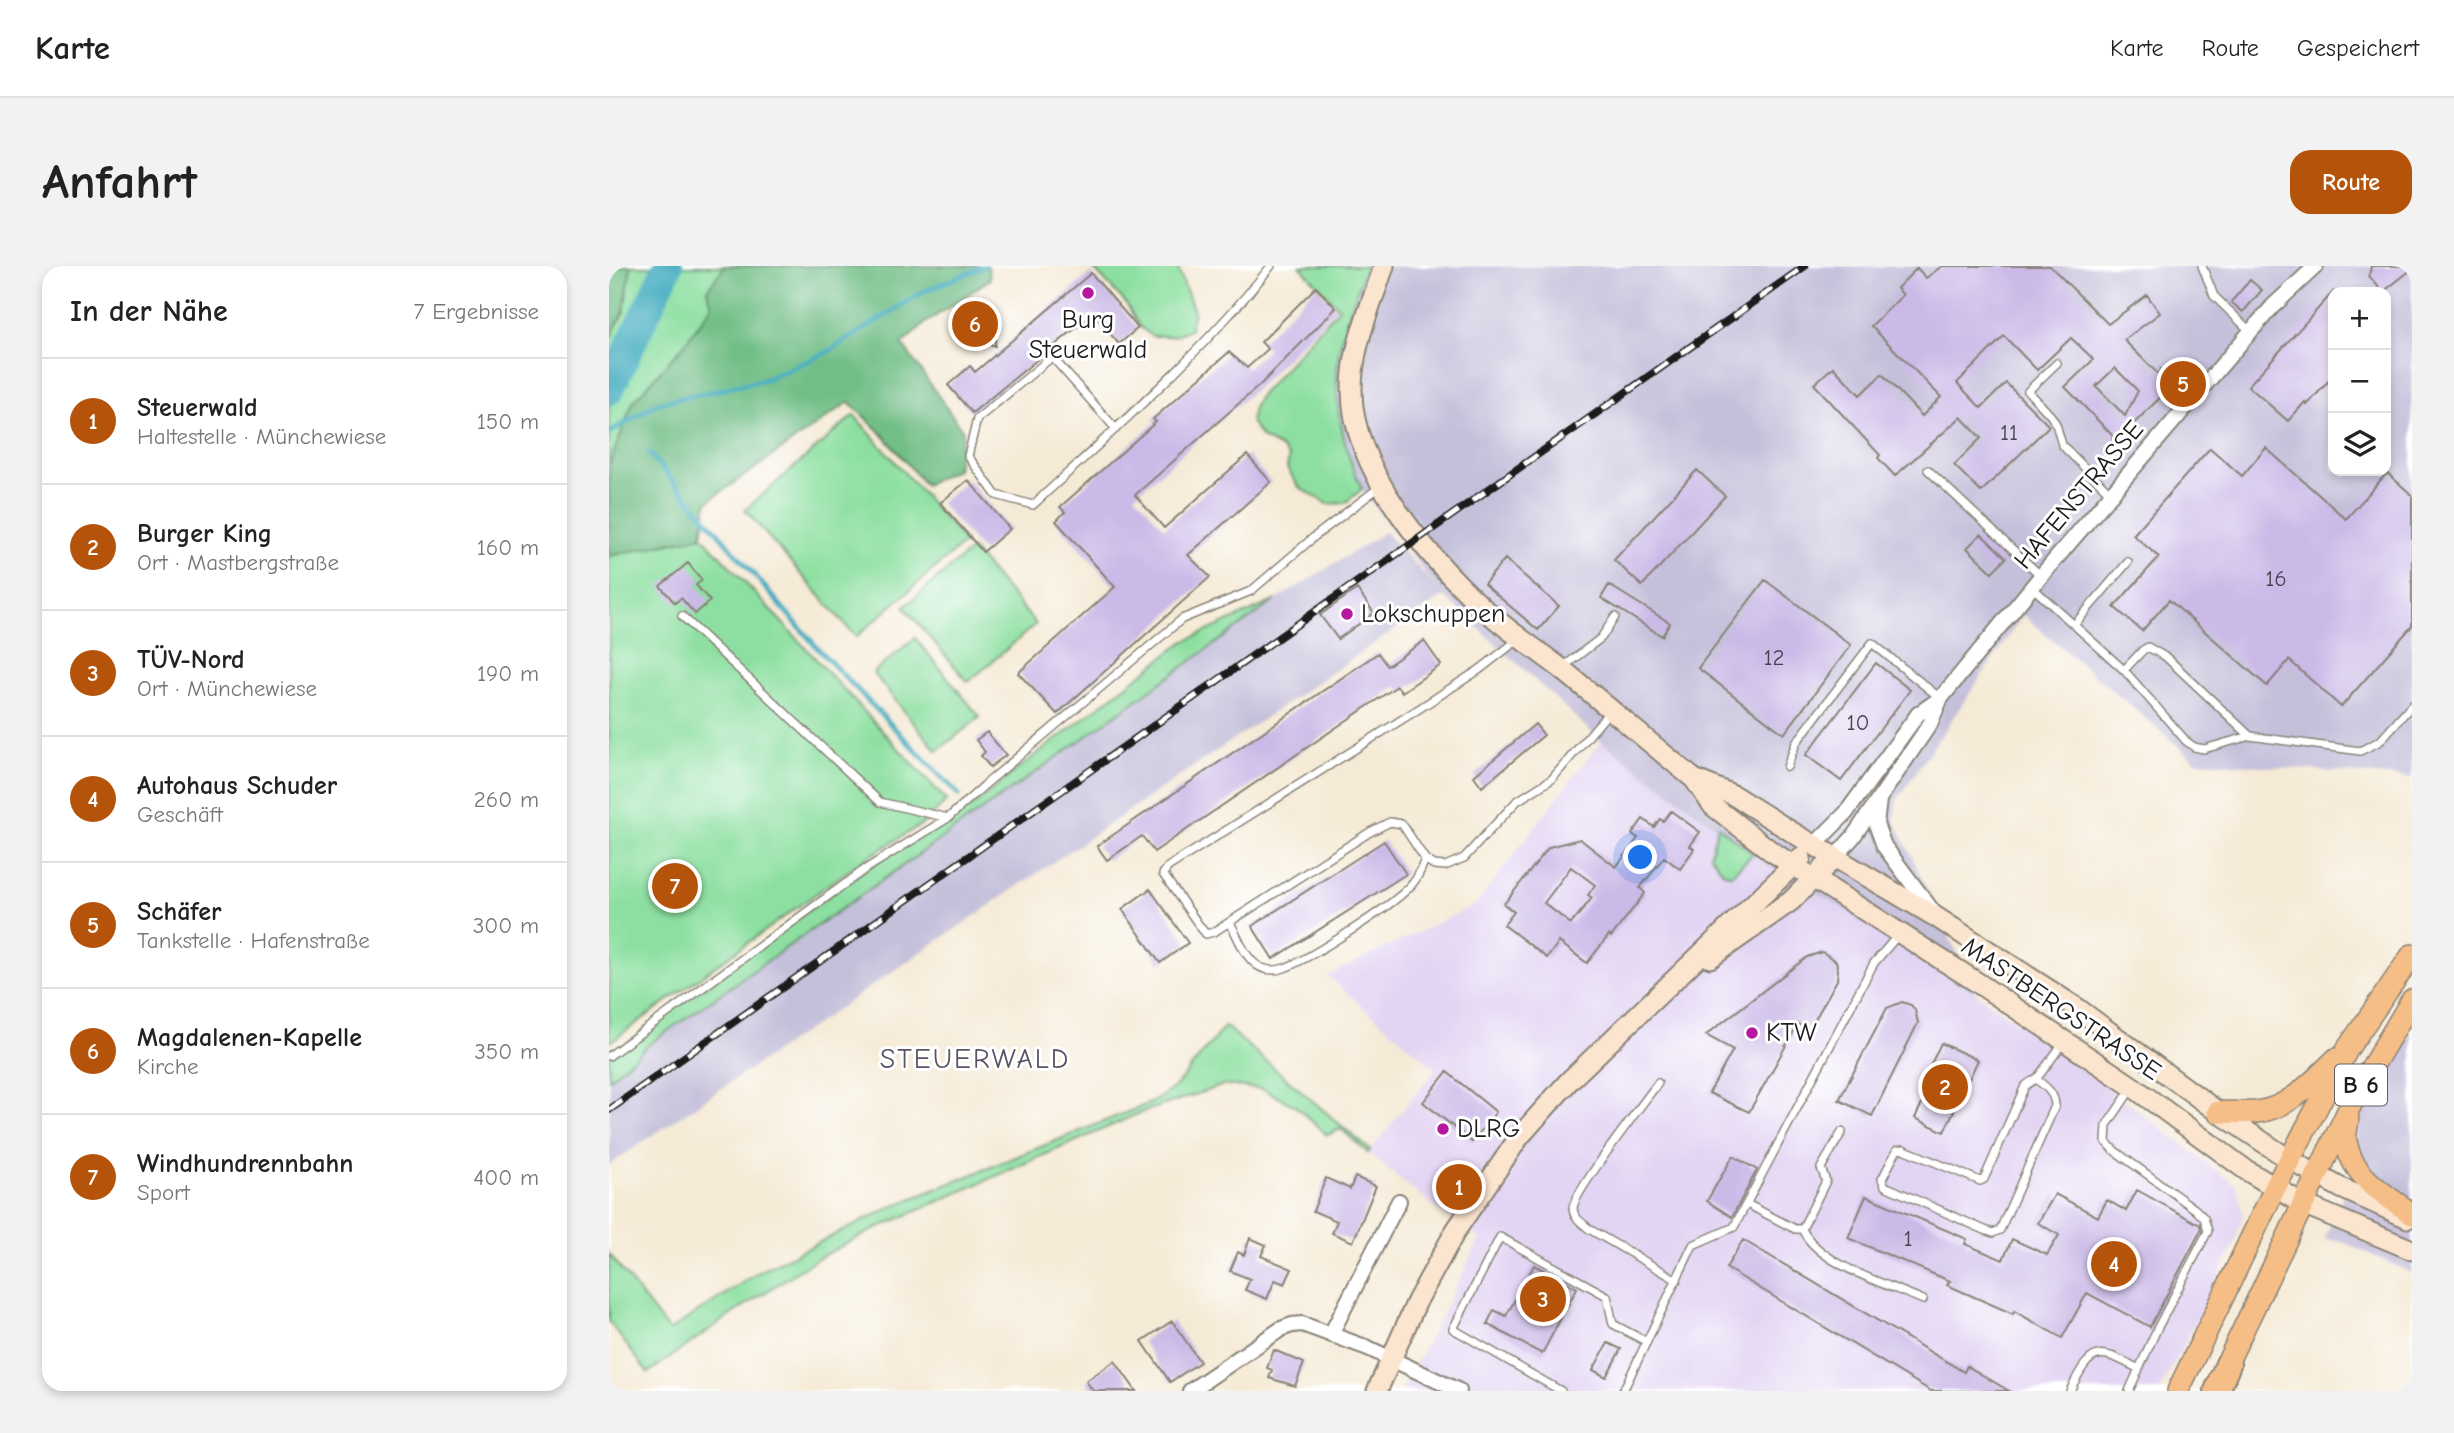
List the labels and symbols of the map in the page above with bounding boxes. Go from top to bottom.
marker: Burg Steuerwald [1080,285,1096,301]
pin: 6 [952,298,998,350]
place label: Burg Steuerwald [1029,305,1147,365]
pin: 5 [2160,358,2206,410]
street label: HAFENSTRASSE [2008,415,2150,575]
house number: 11 [2000,419,2018,446]
house number: 16 [2265,565,2287,592]
place label: Lokschuppen [1361,599,1505,629]
marker: Lokschuppen [1339,606,1355,622]
house number: 12 [1763,644,1785,671]
house number: 10 [1846,709,1870,736]
your location [1623,840,1657,874]
pin: 7 [652,860,698,912]
street label: MASTBERGSTRASSE [1956,931,2166,1087]
place label: KTW [1766,1018,1817,1048]
marker: KTW [1744,1025,1760,1041]
district label: STEUERWALD [880,1043,1070,1075]
pin: 2 [1922,1061,1968,1113]
road number: B 6 [2335,1064,2387,1106]
place label: DLRG [1457,1114,1520,1144]
marker: DLRG [1435,1121,1451,1137]
pin: 1 [1436,1161,1482,1213]
house number: 1 [1903,1225,1913,1252]
pin: 4 [2091,1238,2137,1290]
pin: 3 [1520,1273,1566,1325]

